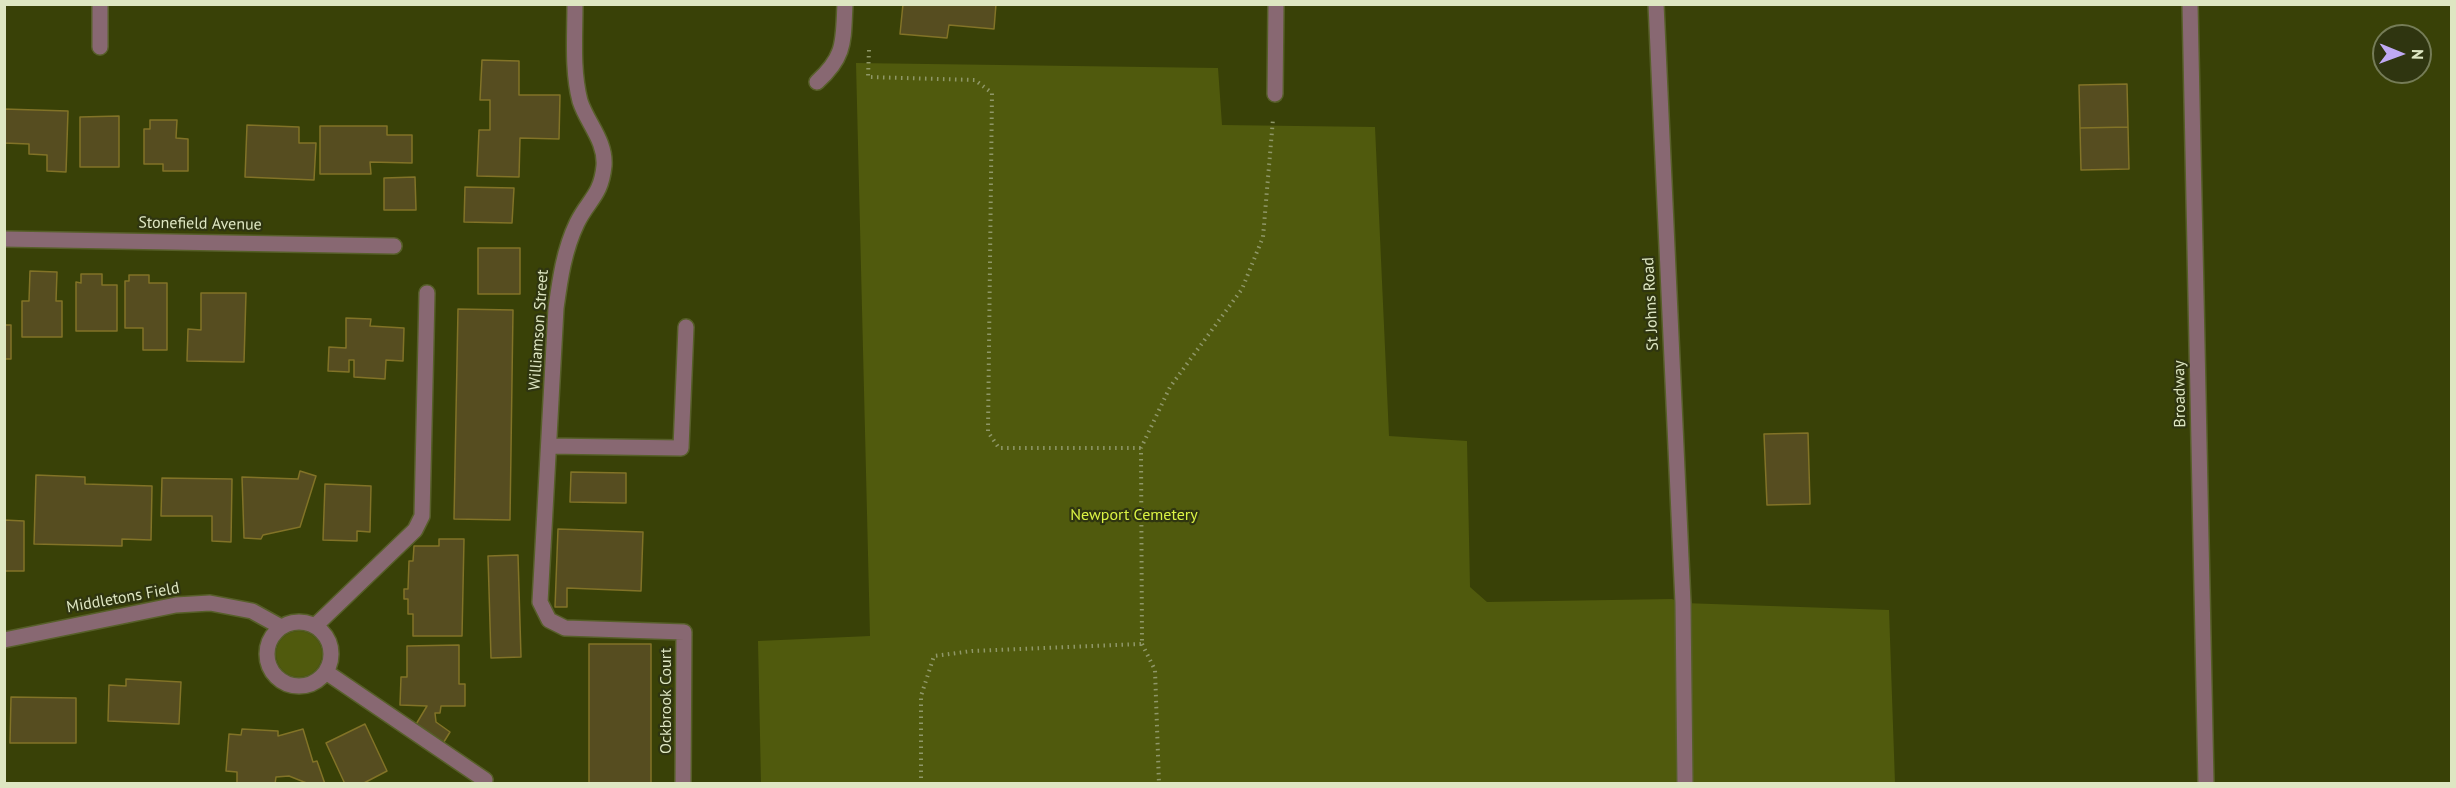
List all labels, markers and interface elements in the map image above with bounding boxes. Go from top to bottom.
north arrow [2372,24,2432,84]
text: N [2408,49,2428,60]
street label: Stonefield Avenue [138,213,262,235]
street label: St Johns Road [1639,257,1663,351]
street label: Williamson Street [525,269,553,391]
street label: Broadway [2170,360,2190,428]
park label: Newport Cemetery [1070,505,1198,525]
street label: Middletons Field [65,579,181,617]
street label: Ockbrook Court [656,648,676,754]

